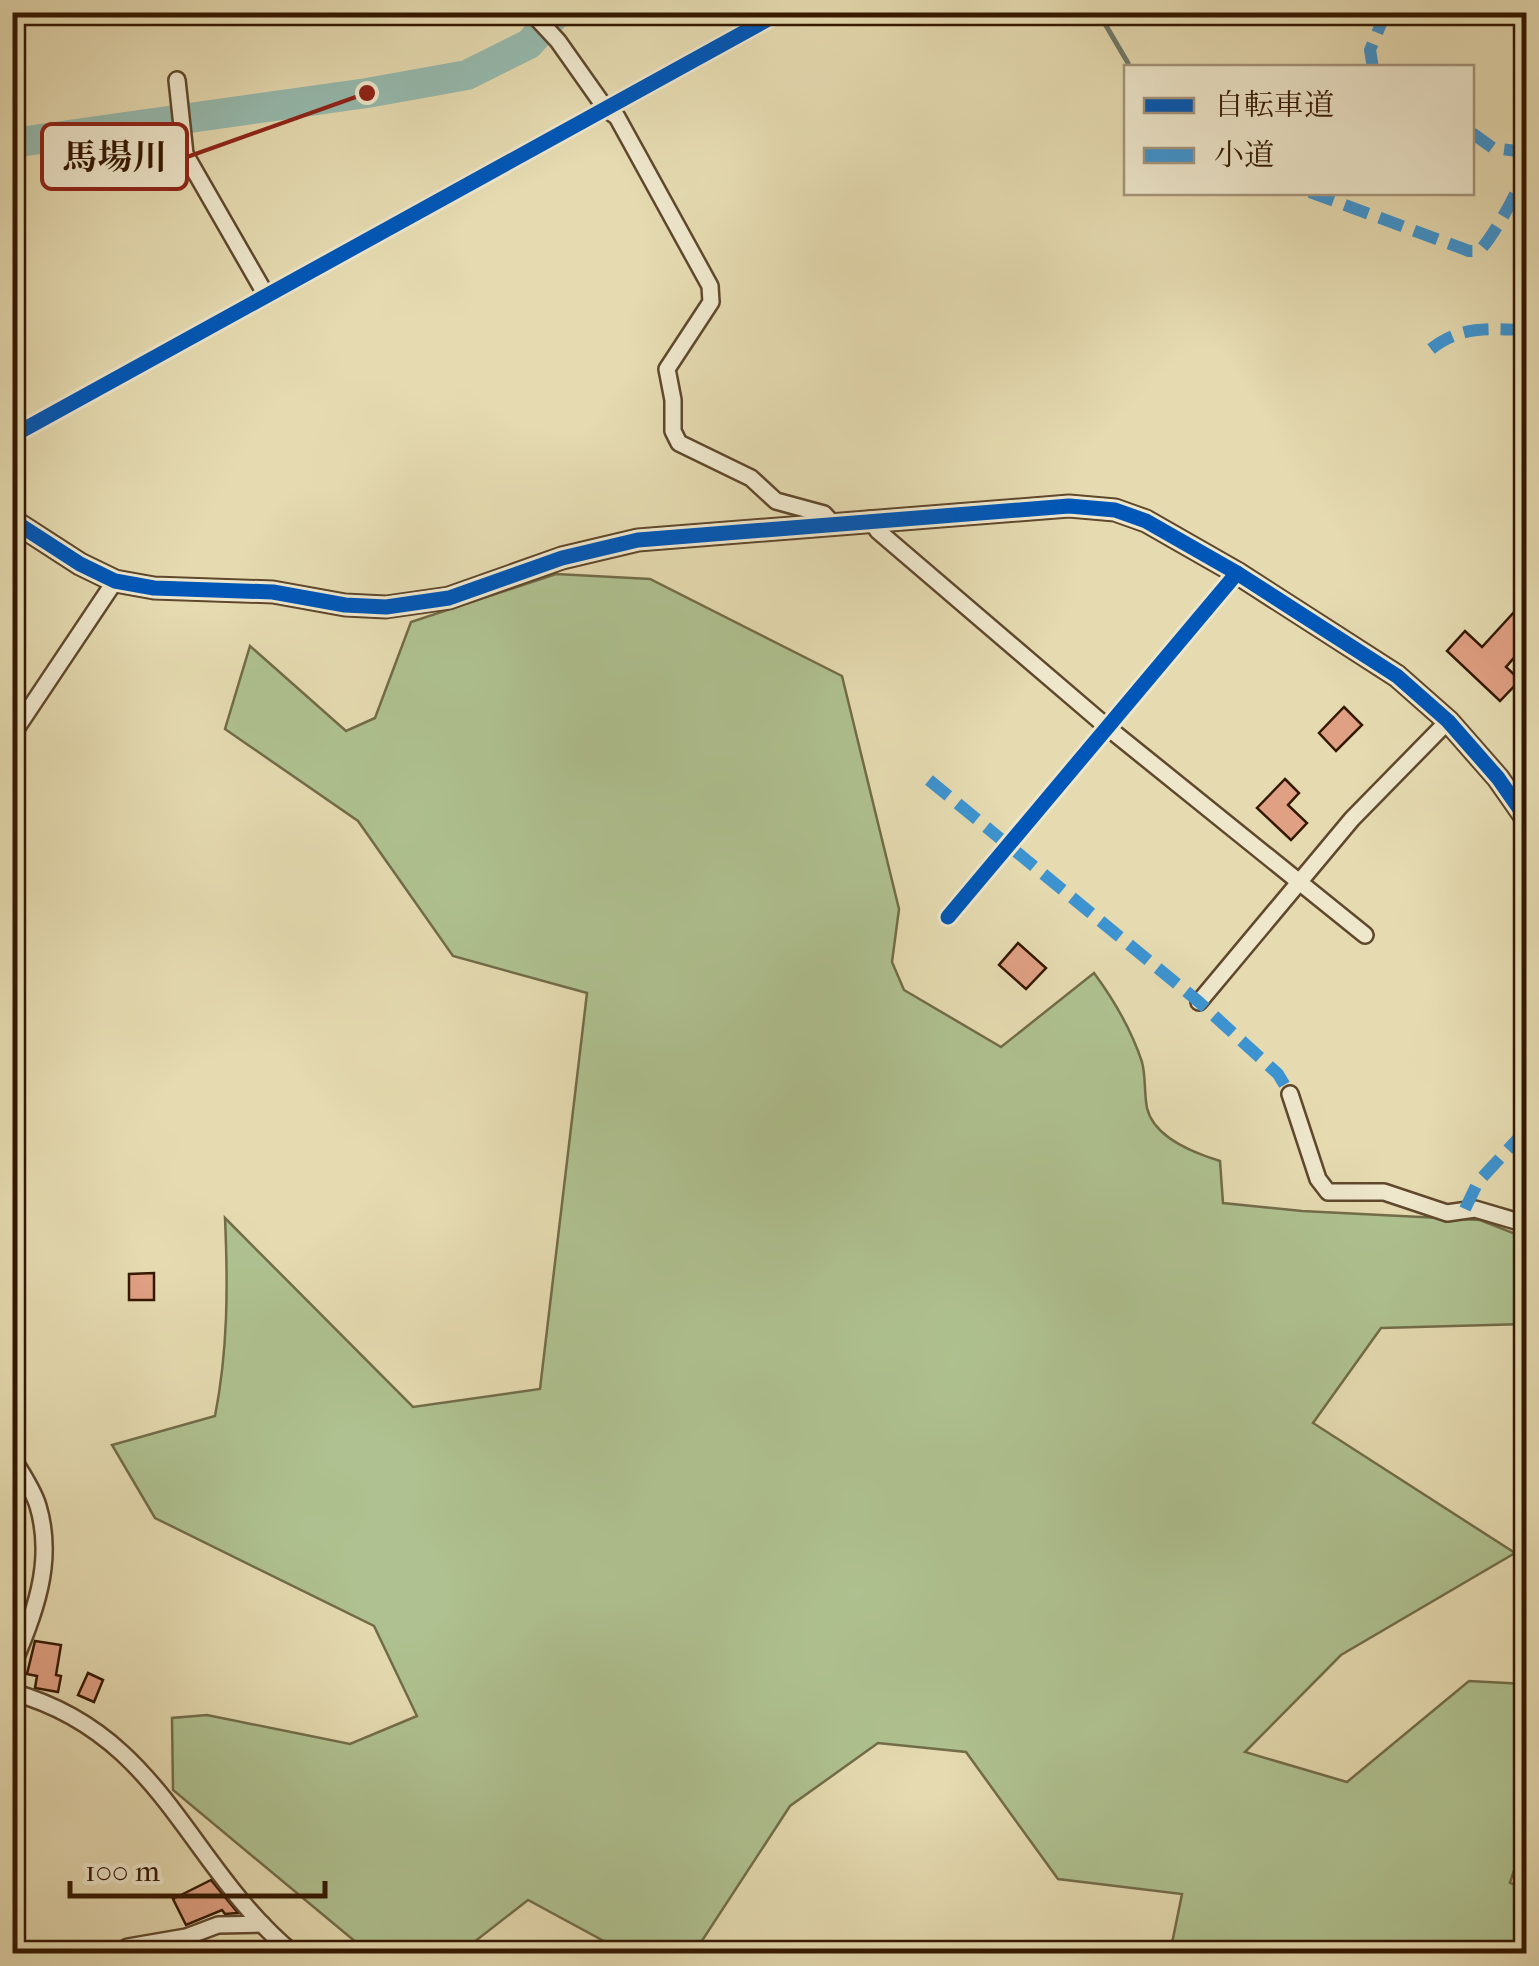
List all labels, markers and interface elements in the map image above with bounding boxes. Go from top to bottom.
legend [1124,65,1474,195]
text: 自転車道 [1214,88,1334,123]
callout: 馬場川 [42,124,187,189]
text: 馬場川 [62,137,168,178]
text: 小道 [1214,138,1274,173]
scale bar [70,1836,325,1898]
text: 100 m [85,1854,160,1889]

